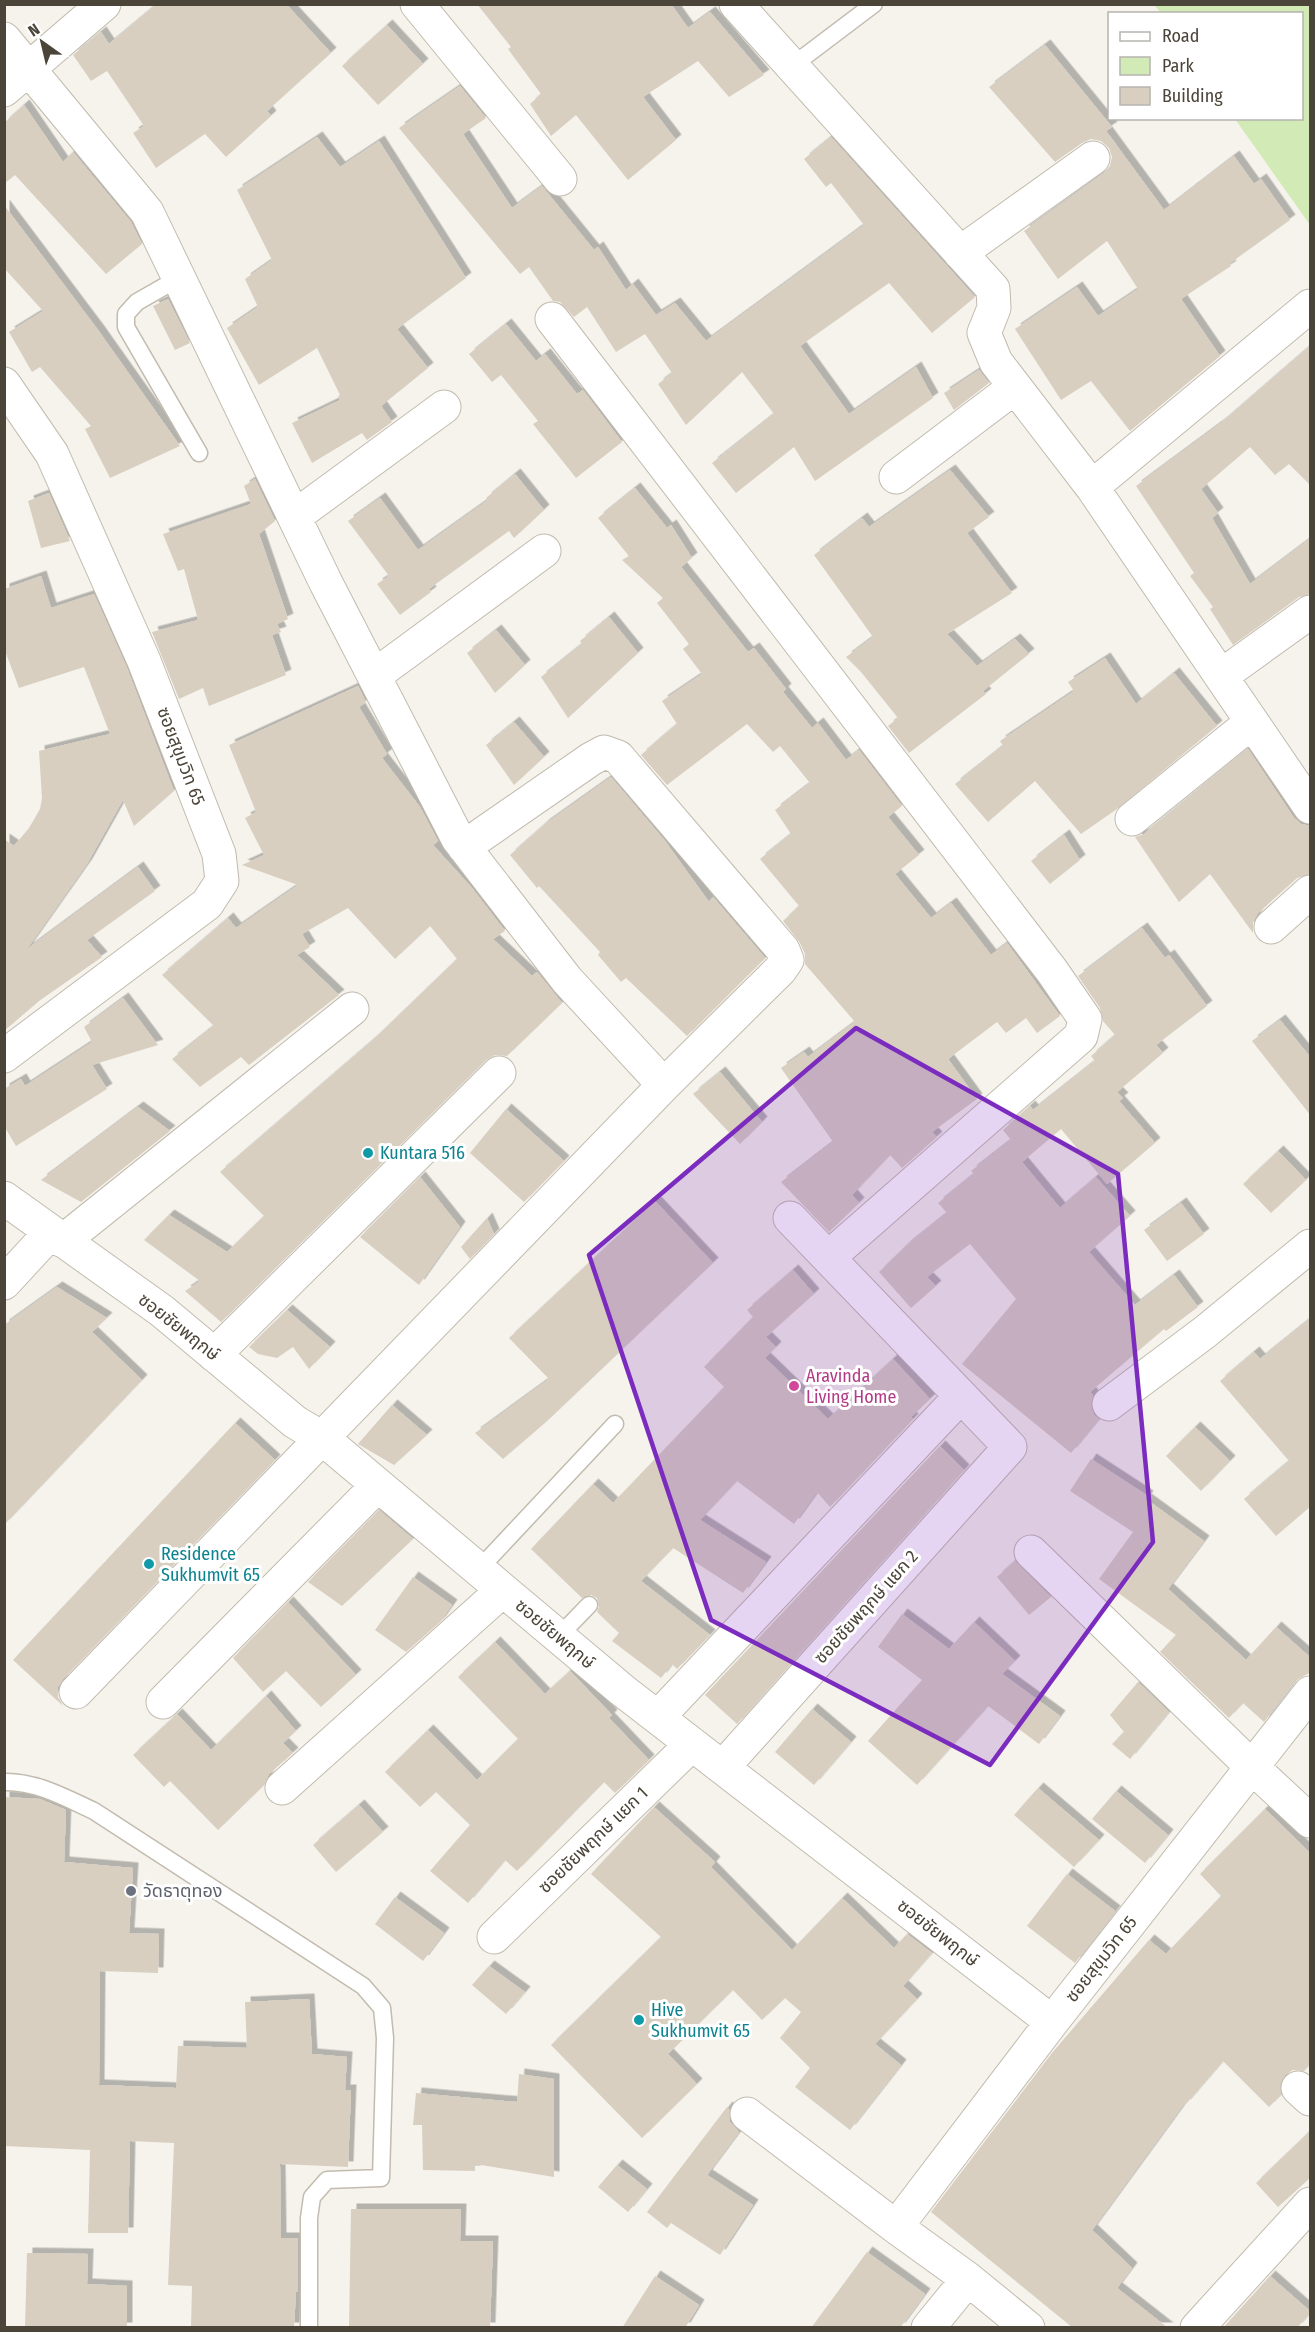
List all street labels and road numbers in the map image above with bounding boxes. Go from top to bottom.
street label: ซอยสุขุมวิท 65 [152,704,210,808]
street label: ซอยชัยพฤกษ์ [134,1288,224,1366]
street label: ซอยชัยพฤกษ์ แยก 2 [809,1546,923,1668]
street label: ซอยชัยพฤกษ์ [511,1594,599,1674]
street label: ซอยชัยพฤกษ์ แยก 1 [534,1782,652,1898]
street label: ซอยชัยพฤกษ์ [893,1894,983,1972]
street label: ซอยสุขุมวิท 65 [1061,1911,1141,2007]

